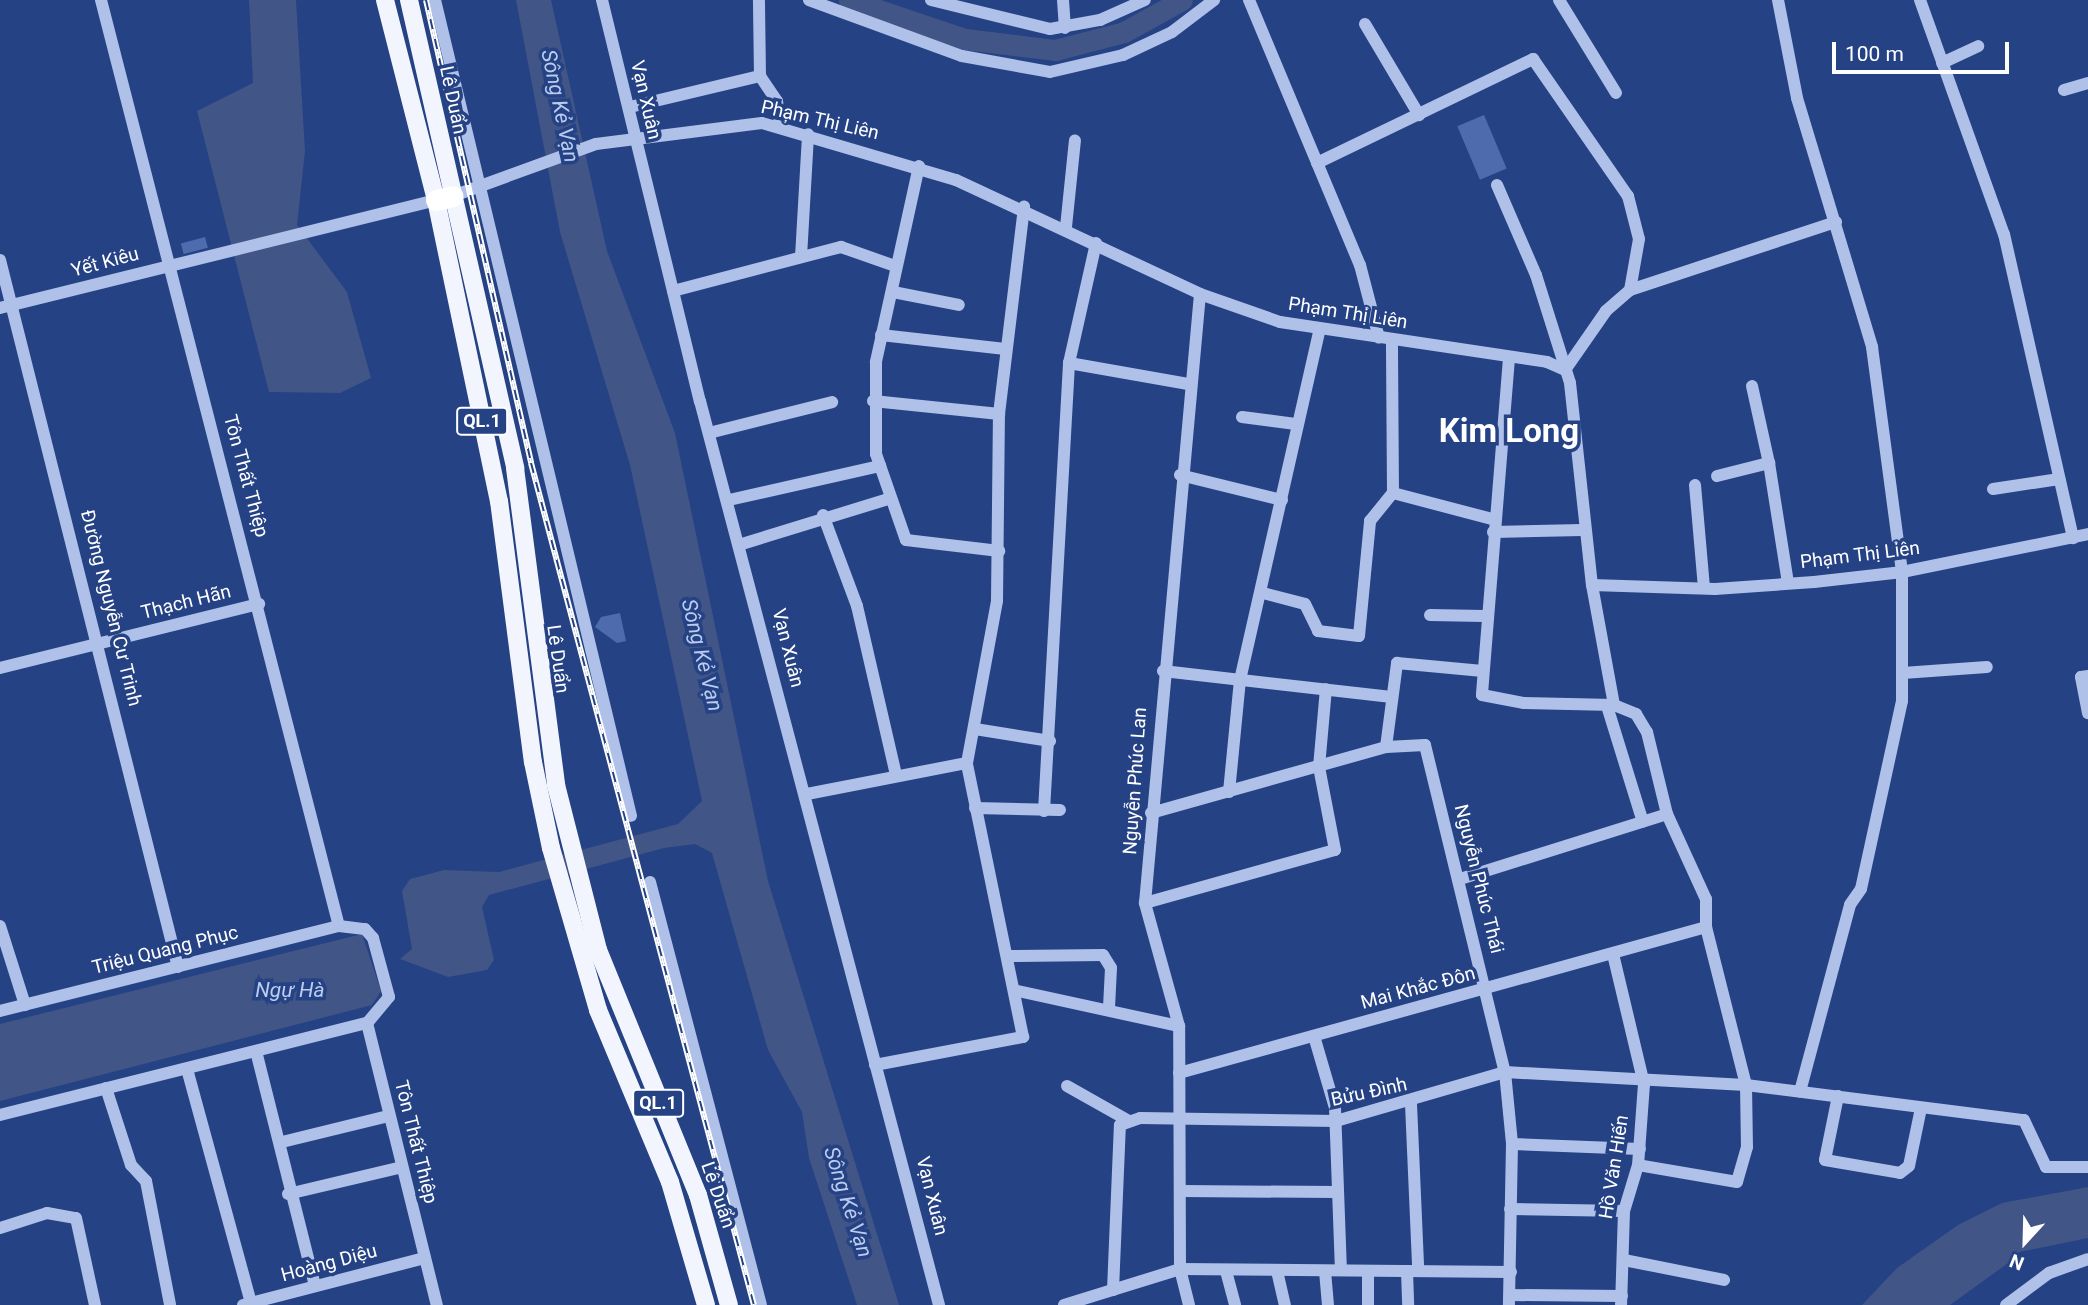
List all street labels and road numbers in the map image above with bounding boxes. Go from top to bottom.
street label: Vạn Xuân [626,58,666,142]
street label: Lê Duẩn [435,64,471,136]
street label: Phạm Thị Liên [759,95,881,145]
street label: Yết Kiêu [69,242,141,282]
street label: Phạm Thị Liên [1287,292,1409,334]
road number: QL.1 [456,407,508,436]
street label: Tôn Thất Thiệp [219,412,273,540]
street label: Đường Nguyễn Cư Trinh [76,507,146,709]
street label: Phạm Thị Liên [1799,536,1921,574]
street label: Thạch Hãn [139,580,233,624]
street label: Vạn Xuân [767,606,809,690]
street label: Lê Duẩn [542,623,574,695]
street label: Nguyễn Phúc Lan [1118,707,1152,855]
street label: Nguyễn Phúc Thái [1449,802,1509,956]
street label: Triệu Quang Phục [90,921,240,979]
street label: Mai Khắc Đôn [1358,962,1478,1014]
street label: Bửu Đình [1329,1073,1409,1111]
street label: Tôn Thất Thiệp [390,1078,442,1206]
road number: QL.1 [632,1088,684,1118]
street label: Hồ Văn Hiến [1595,1113,1633,1221]
street label: Vạn Xuân [911,1154,953,1238]
street label: Lê Duẩn [696,1159,740,1231]
street label: Hoàng Diệu [279,1239,379,1287]

